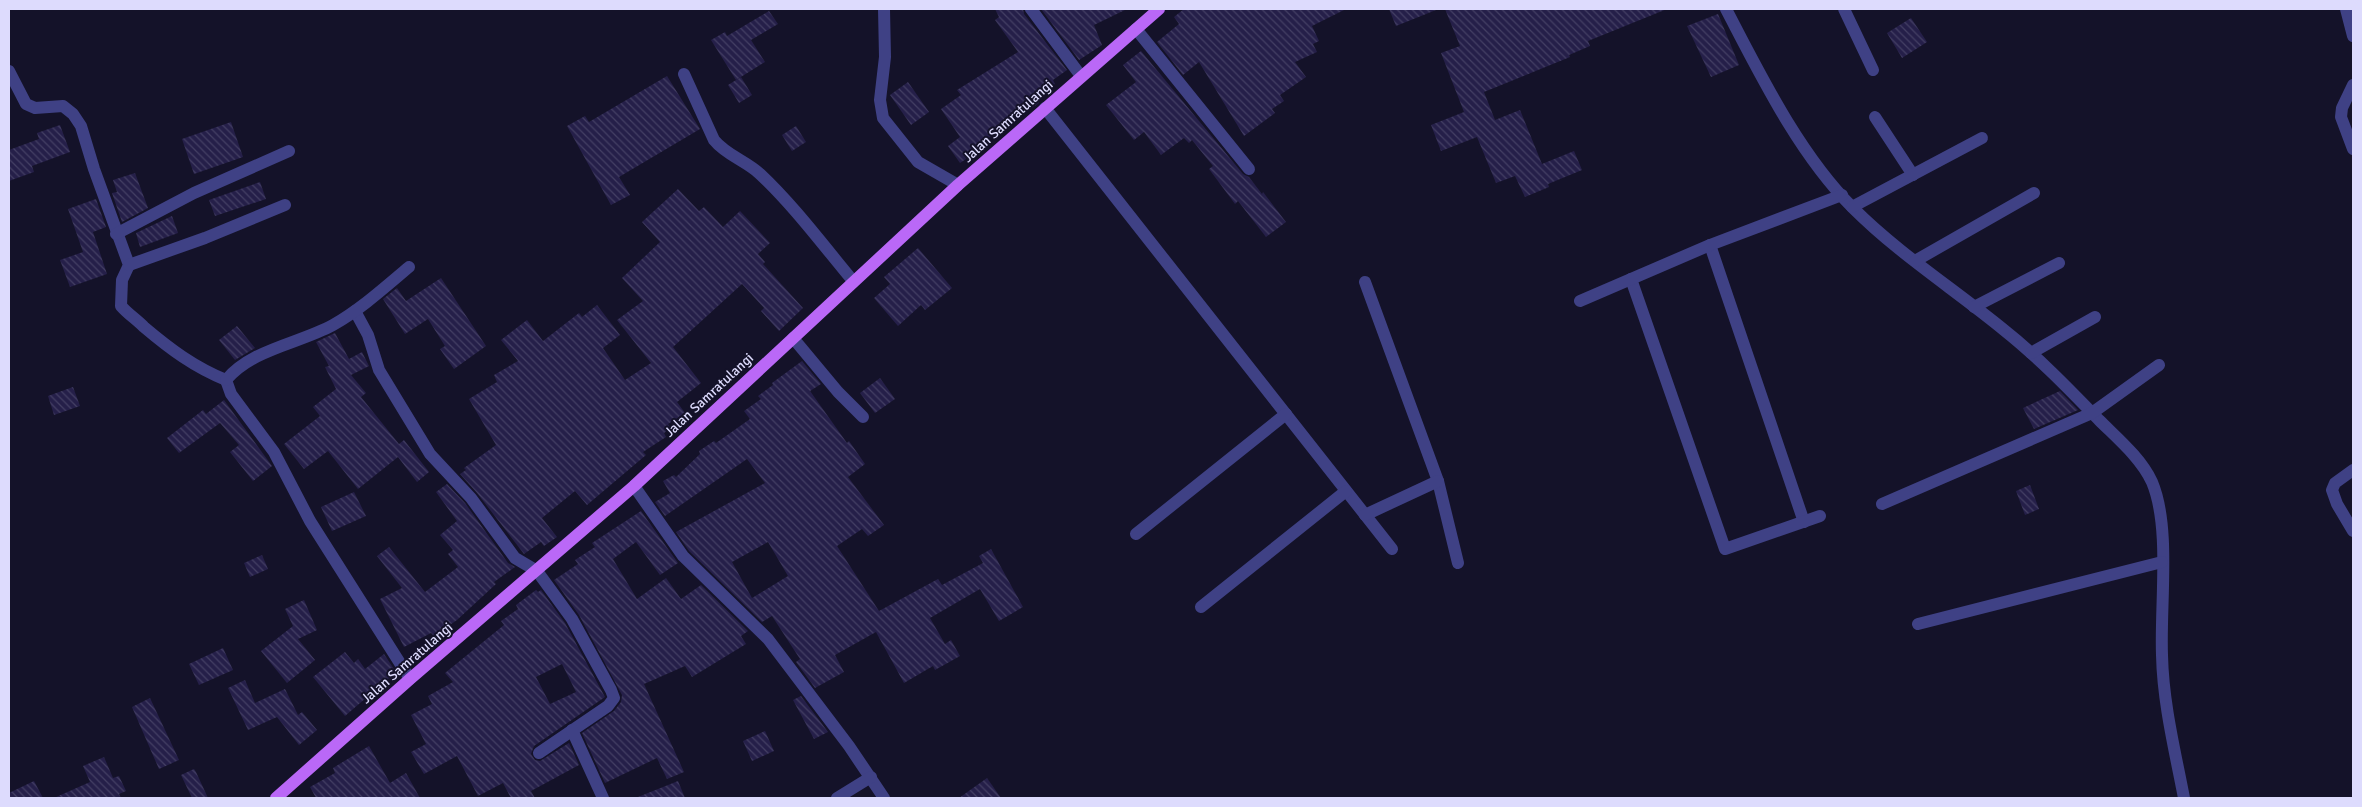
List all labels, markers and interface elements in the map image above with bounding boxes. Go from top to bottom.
street label: Jalan Samratulangi [959,76,1057,166]
street label: Jalan Samratulangi [661,349,757,441]
street label: Jalan Samratulangi [358,619,456,707]

